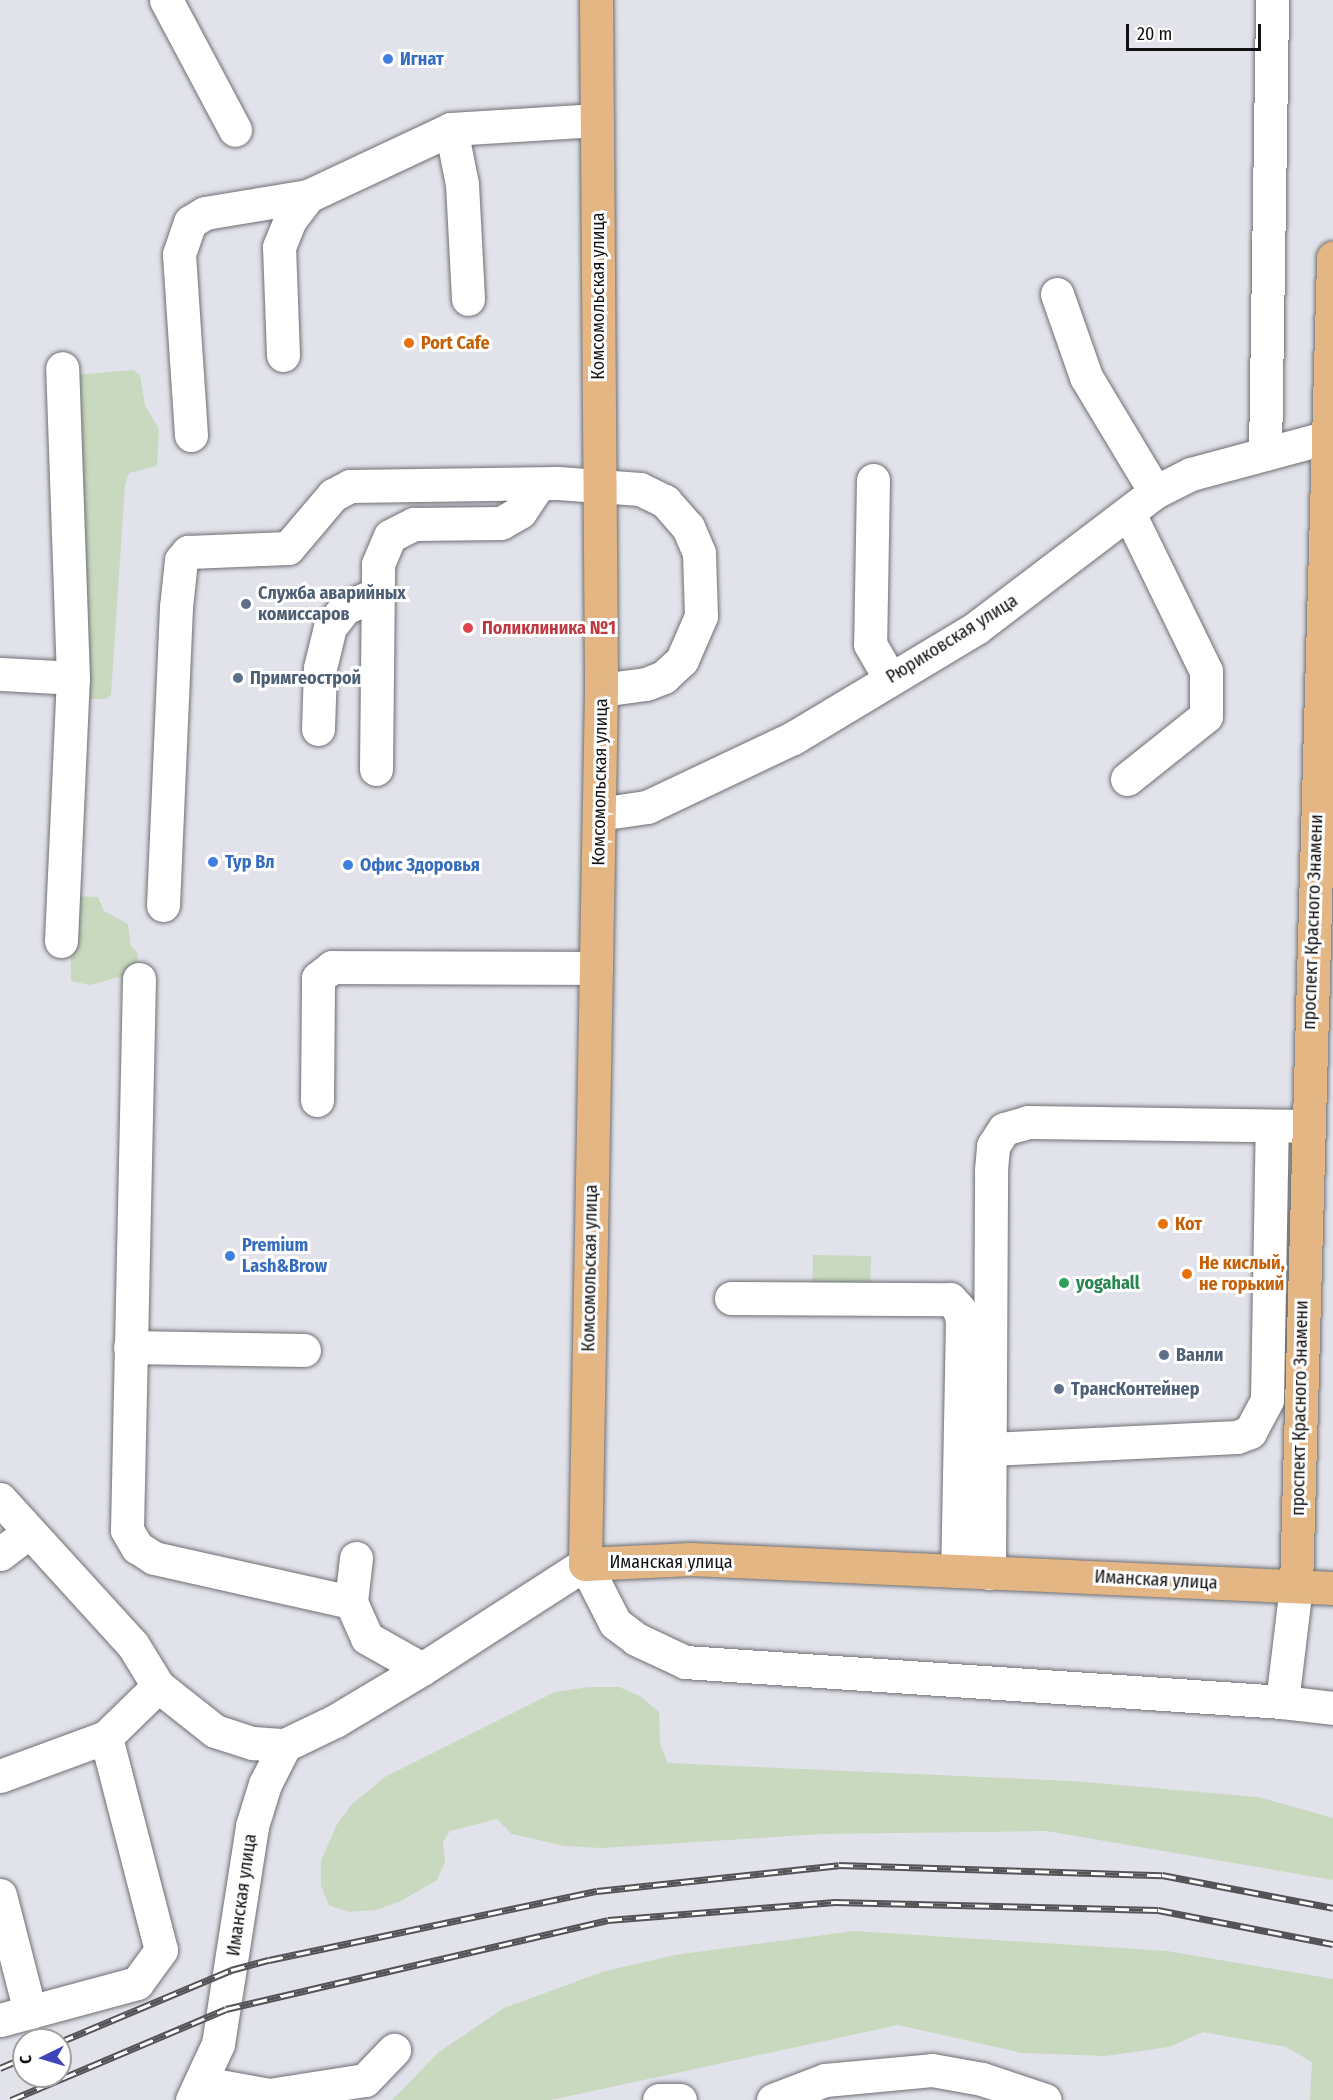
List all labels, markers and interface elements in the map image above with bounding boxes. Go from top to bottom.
scale bar [1129,12,1264,50]
text: 20 m [1137,23,1172,45]
place label: Игнат [400,48,444,70]
marker: Игнат [381,52,395,66]
street label: Комсомольская улица [587,212,609,380]
place label: Port Cafe [421,332,490,354]
marker: Port Cafe [402,336,416,350]
place label: Служба аварийных комиссаров [258,583,406,626]
street label: Рюриковская улица [882,590,1022,688]
marker: Служба аварийных комиссаров [239,597,253,611]
place label: Поликлиника №1 [482,617,616,639]
marker: Поликлиника №1 [459,619,477,637]
place label: Примгеострой [250,667,361,689]
marker: Примгеострой [231,671,245,685]
street label: Комсомольская улица [588,698,612,866]
street label: проспект Красного Знамени [1298,814,1328,1030]
place label: Тур Вл [225,851,275,873]
place label: Офис Здоровья [360,854,480,876]
marker: Тур Вл [206,855,220,869]
marker: Офис Здоровья [341,858,355,872]
street label: Комсомольская улица [578,1184,602,1352]
place label: Кот [1175,1213,1202,1235]
marker: Кот [1156,1217,1170,1231]
place label: Premium Lash&Brow [242,1235,327,1278]
marker: Premium Lash&Brow [223,1249,237,1263]
place label: Не кислый, не горький [1199,1253,1285,1296]
marker: Не кислый, не горький [1180,1267,1194,1281]
place label: yogahall [1076,1272,1140,1294]
marker: yogahall [1057,1276,1071,1290]
street label: проспект Красного Знамени [1287,1300,1313,1516]
place label: Ванли [1176,1344,1223,1366]
marker: Ванли [1157,1348,1171,1362]
place label: ТрансКонтейнер [1071,1378,1199,1400]
marker: ТрансКонтейнер [1052,1382,1066,1396]
street label: Иманская улица [609,1551,733,1573]
street label: Иманская улица [1094,1566,1218,1594]
street label: Иманская улица [223,1832,261,1958]
north arrow [12,2028,72,2088]
text: С [16,2054,35,2064]

